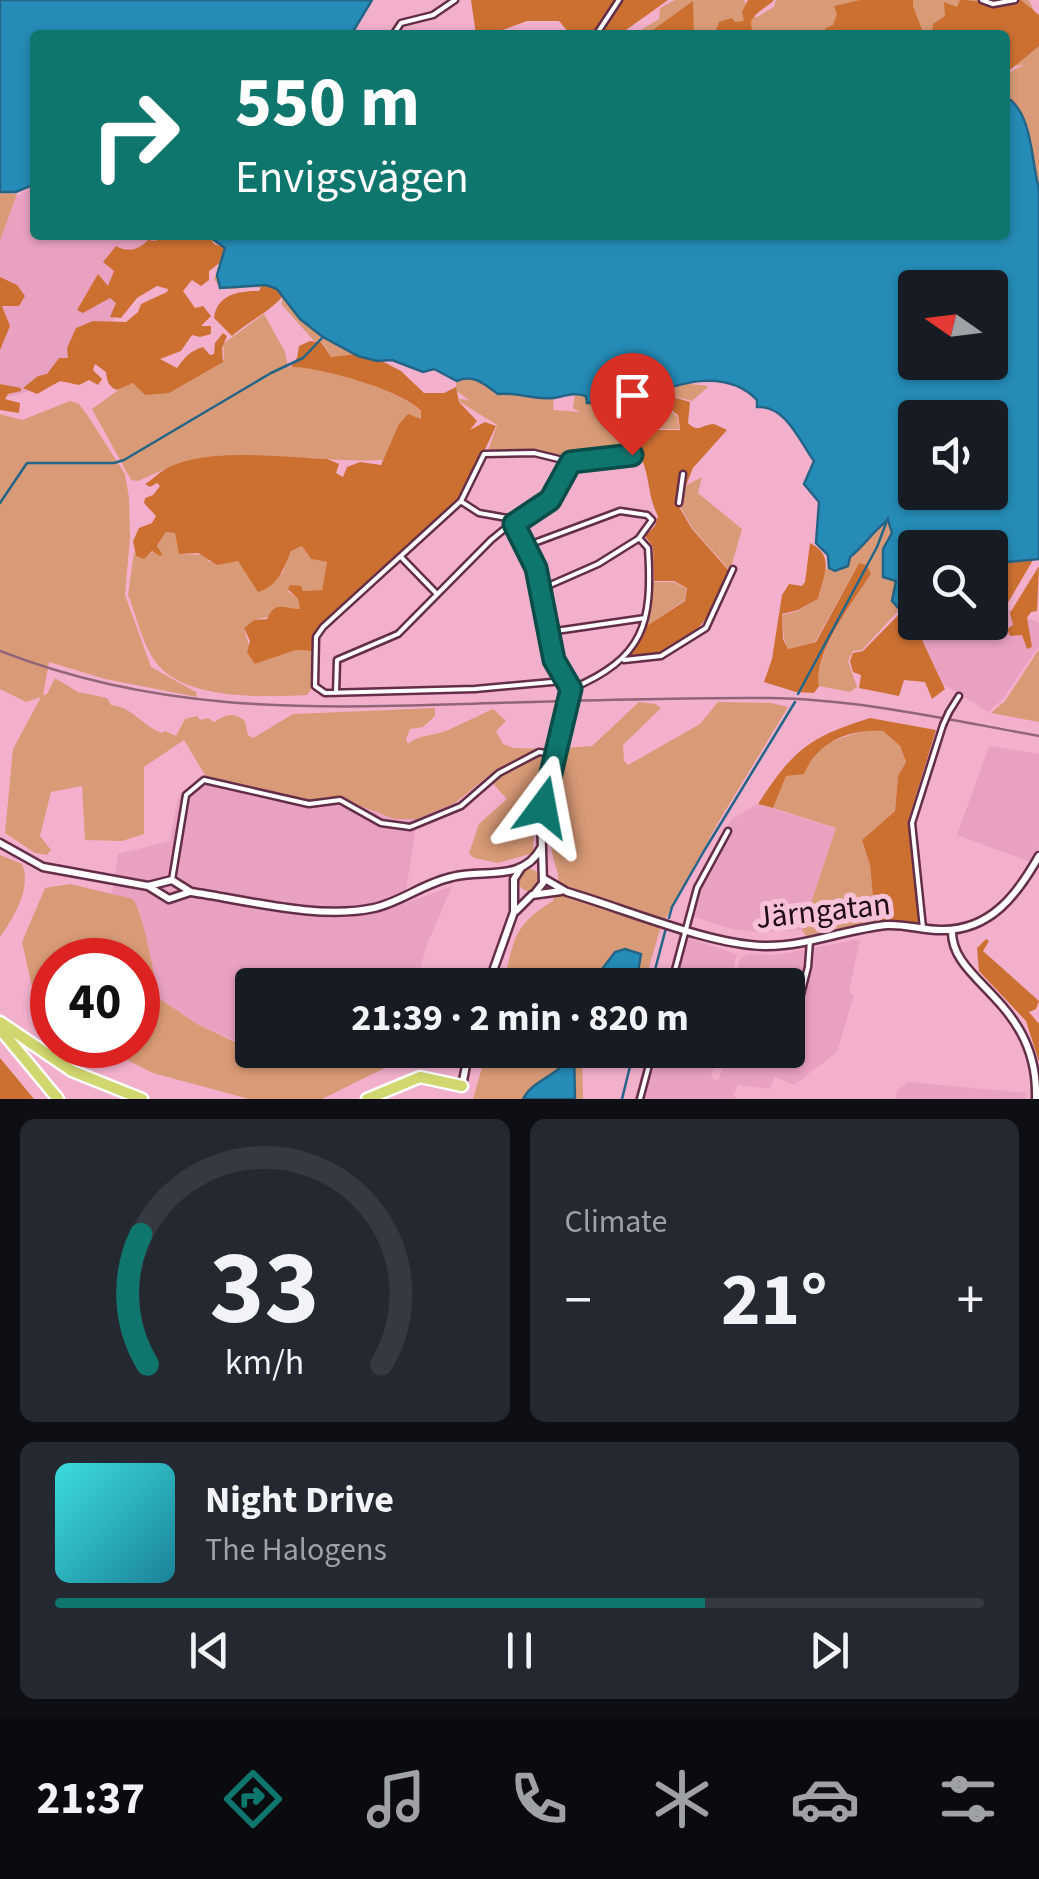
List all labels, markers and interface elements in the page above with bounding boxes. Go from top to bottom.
text: 550 m [235,53,420,153]
icon: right [70,70,200,200]
text: Envigsvägen [235,146,469,210]
north arrow [898,270,1008,380]
map controls [898,270,1008,640]
pin [590,353,675,456]
icon: arrive [605,368,660,423]
button: sound [898,400,1008,510]
button: search [898,530,1008,640]
position arrow [491,755,595,859]
street label: Järngatan [754,881,893,941]
speed limit sign: 40 [30,938,160,1068]
text: 21:39 · 2 min · 820 m [351,991,689,1045]
text: Climate [565,1199,667,1245]
text: 33 [210,1216,320,1364]
text: 21° [721,1247,828,1354]
text: − [565,1262,592,1340]
text: + [957,1262,984,1340]
text: km/h [225,1337,304,1388]
text: Night Drive [205,1473,394,1527]
text: The Halogens [205,1527,387,1573]
icon: previous [182,1623,237,1678]
icon: pause [492,1623,547,1678]
icon: next [802,1623,857,1678]
icon: directions [218,1764,288,1834]
icon: music [361,1764,431,1834]
icon: phone [504,1764,574,1834]
icon: climate [647,1764,717,1834]
icon: car [790,1764,860,1834]
icon: filters [933,1764,1003,1834]
text: 21:37 [36,1767,145,1831]

